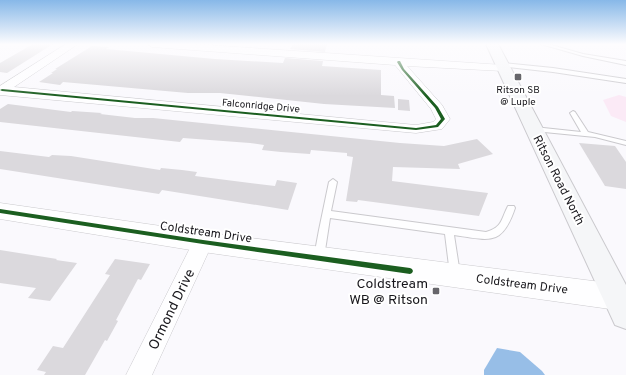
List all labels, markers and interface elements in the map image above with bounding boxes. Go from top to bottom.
marker: Ritson SB @ Luple [513,72,523,82]
place label: Ritson SB @ Luple [496,84,540,109]
street label: Falconridge Drive [221,97,300,116]
street label: Ritson Road North [529,133,588,228]
street label: Coldstream Drive [159,219,253,247]
street label: Ormond Drive [145,266,199,353]
street label: Coldstream Drive [475,271,569,299]
place label: Coldstream WB @ Ritson [349,276,428,309]
marker: Coldstream WB @ Ritson [431,286,441,296]

